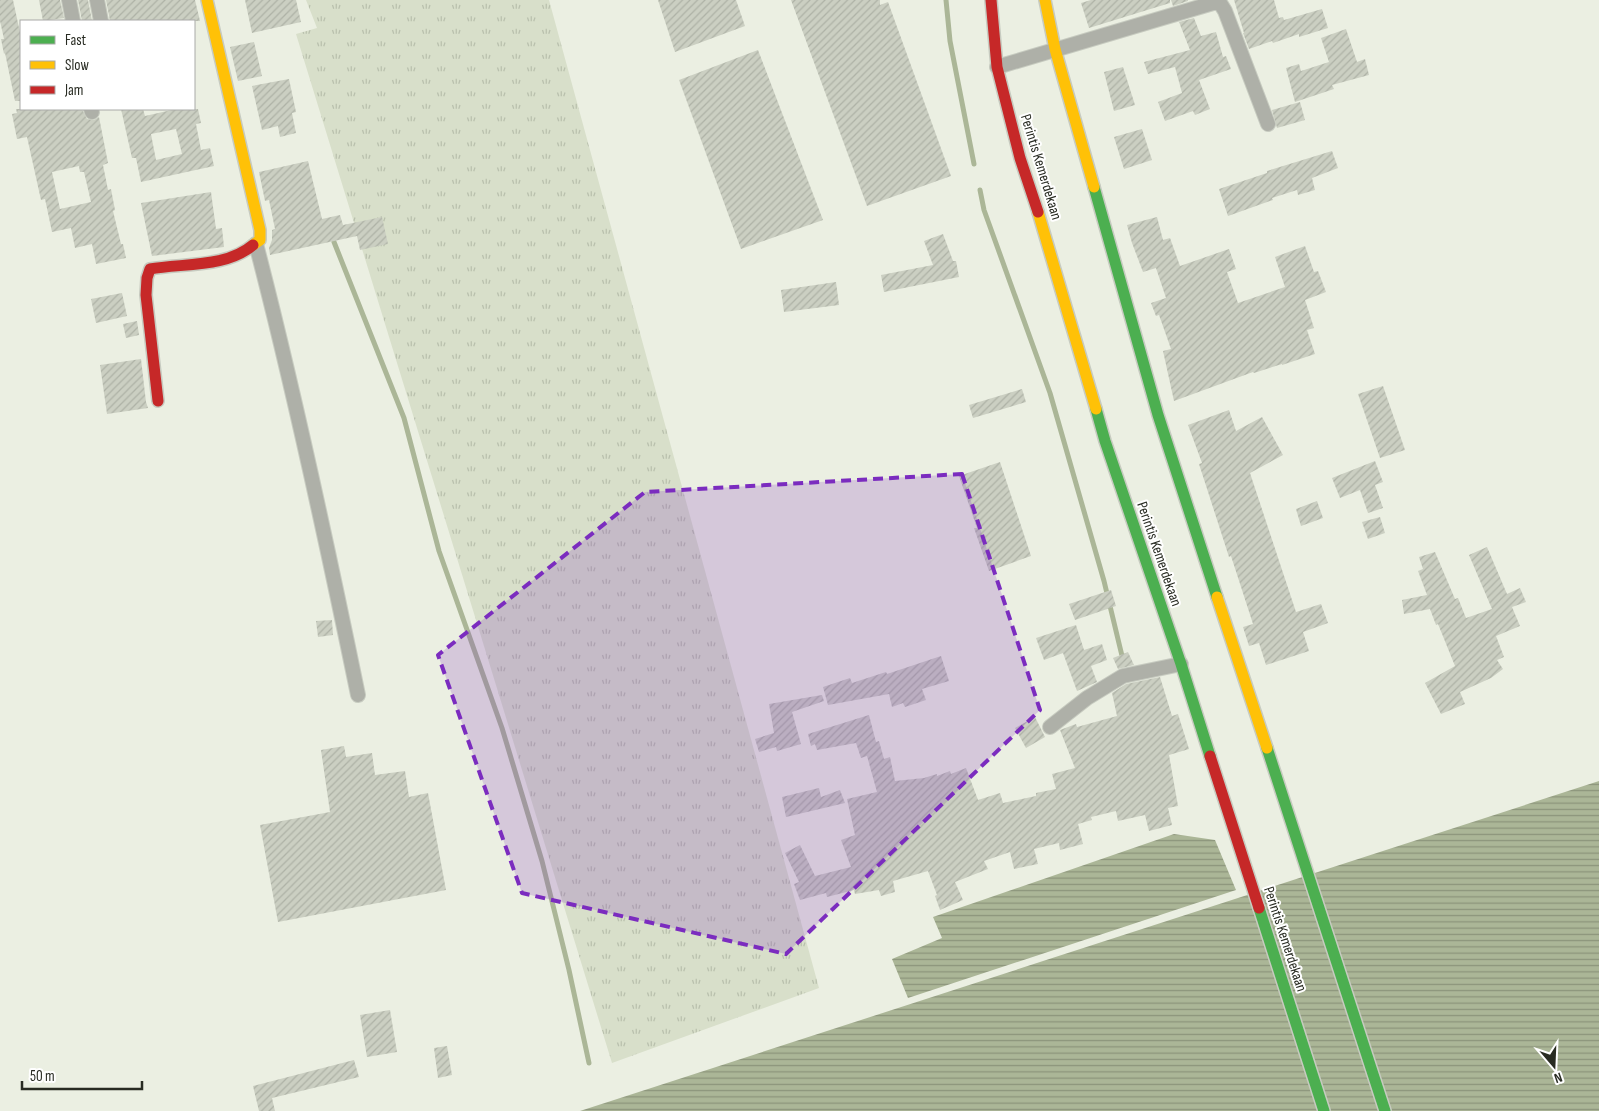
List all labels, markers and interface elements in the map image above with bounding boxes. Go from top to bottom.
legend [20,20,195,110]
text: Fast [65,31,87,50]
text: Slow [65,56,89,75]
text: Jam [64,81,83,100]
street label: Perintis Kemerdekaan [1016,112,1066,222]
street label: Perintis Kemerdekaan [1132,499,1186,609]
street label: Perintis Kemerdekaan [1259,884,1311,994]
north arrow [1529,1041,1579,1091]
scale bar [22,1058,142,1090]
text: 50 m [30,1067,55,1086]
text: N [1552,1069,1564,1087]

